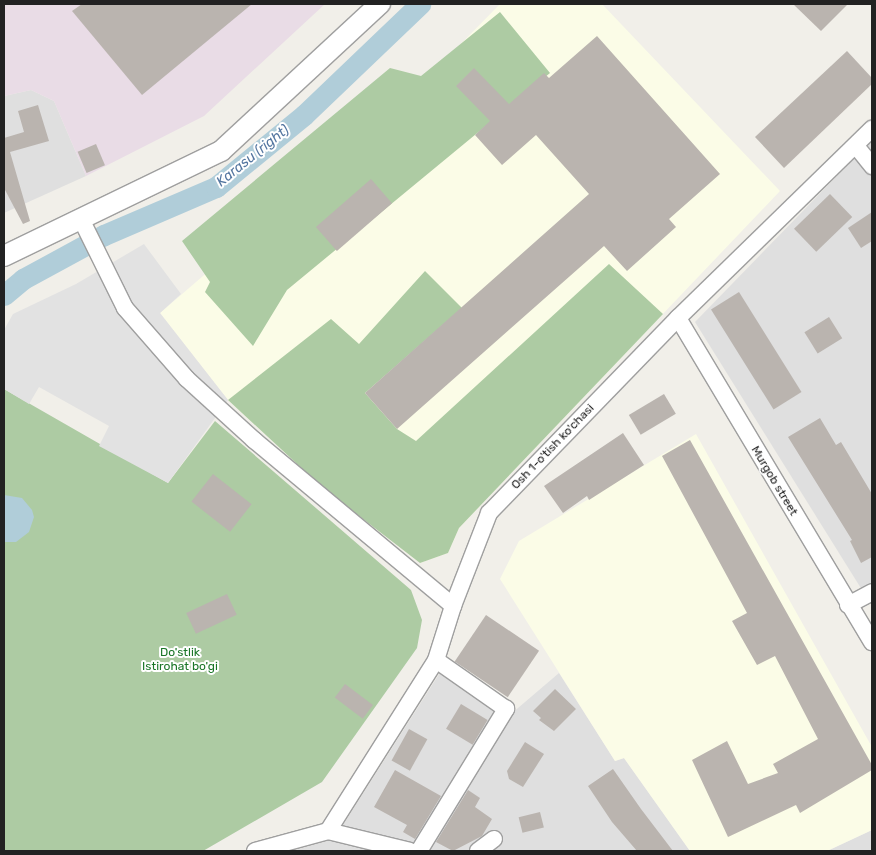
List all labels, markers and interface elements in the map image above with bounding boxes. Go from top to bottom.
water label: Karasu (right) [213,122,293,190]
street label: Osh 1-o'tish ko'chasi [509,401,597,493]
street label: Murgob street [748,444,800,518]
park label: Do'stlik Istirohat bo'gi [142,646,218,674]

